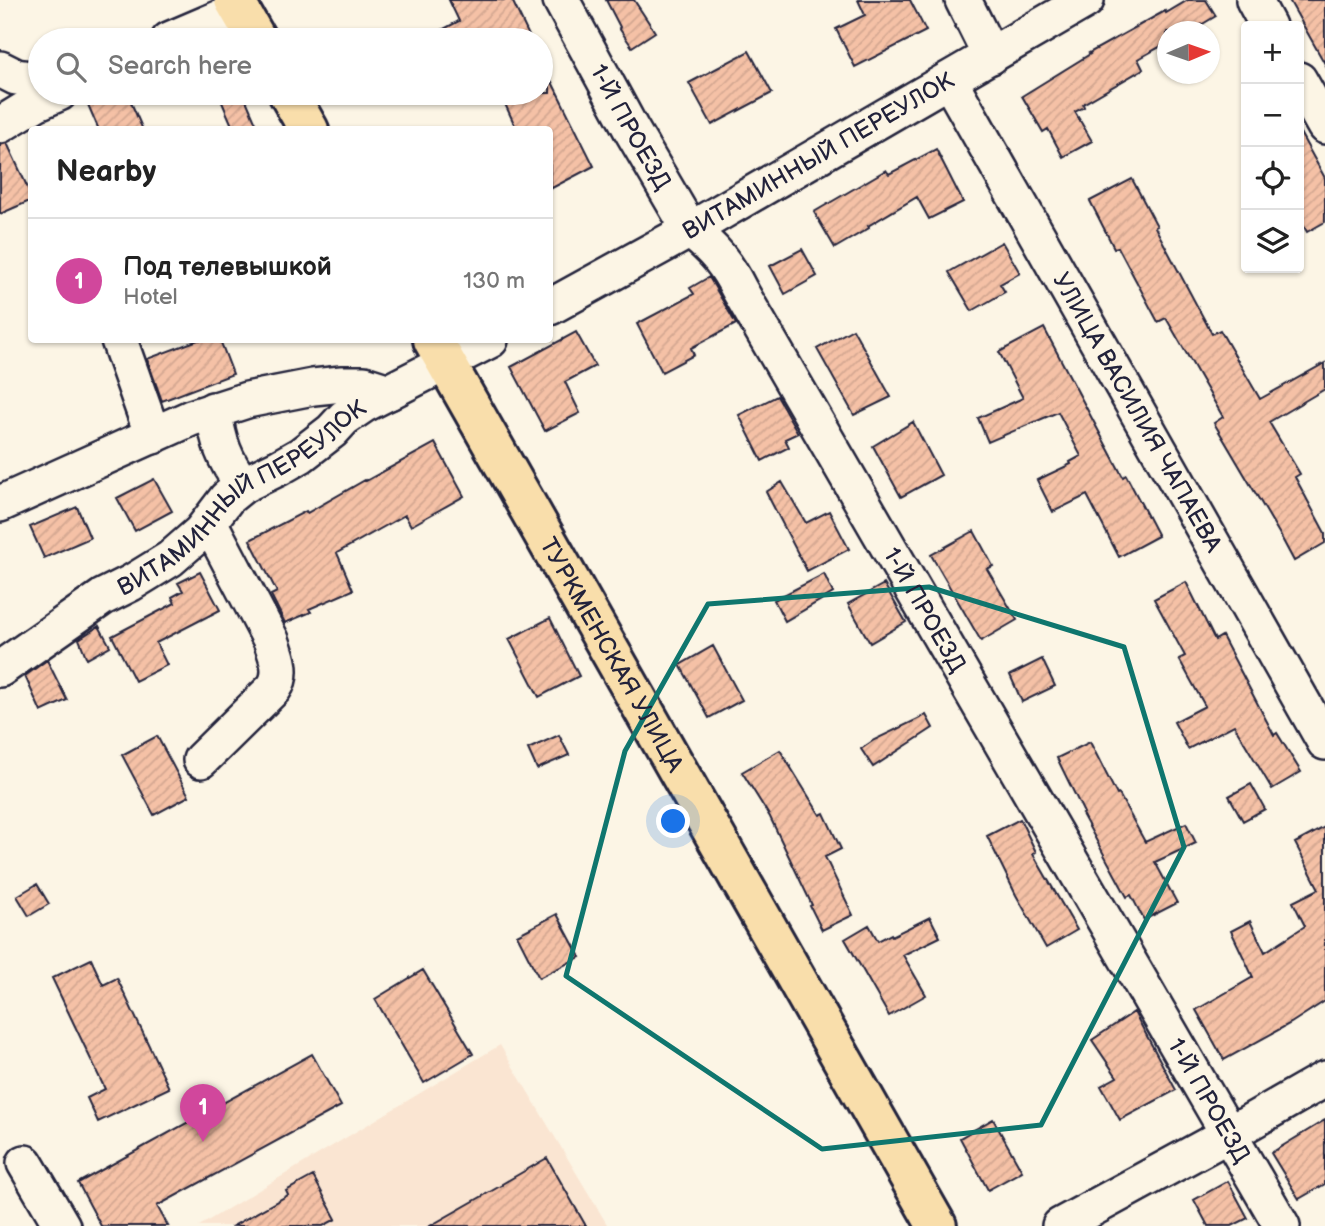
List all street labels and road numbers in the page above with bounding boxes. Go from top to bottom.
street label: 1-Й ПРОЕЗД [584,59,678,195]
street label: ВИТАМИННЫЙ ПЕРЕУЛОК [677,65,959,246]
street label: УЛИЦА ВАСИЛИЯ ЧАПАЕВА [1047,267,1229,557]
street label: ВИТАМИННЫЙ ПЕРЕУЛОК [113,393,372,602]
street label: ТУРКМЕНСКАЯ УЛИЦА [534,532,690,777]
street label: 1-Й ПРОЕЗД [877,542,972,678]
street label: 1-Й ПРОЕЗД [1162,1033,1257,1168]

